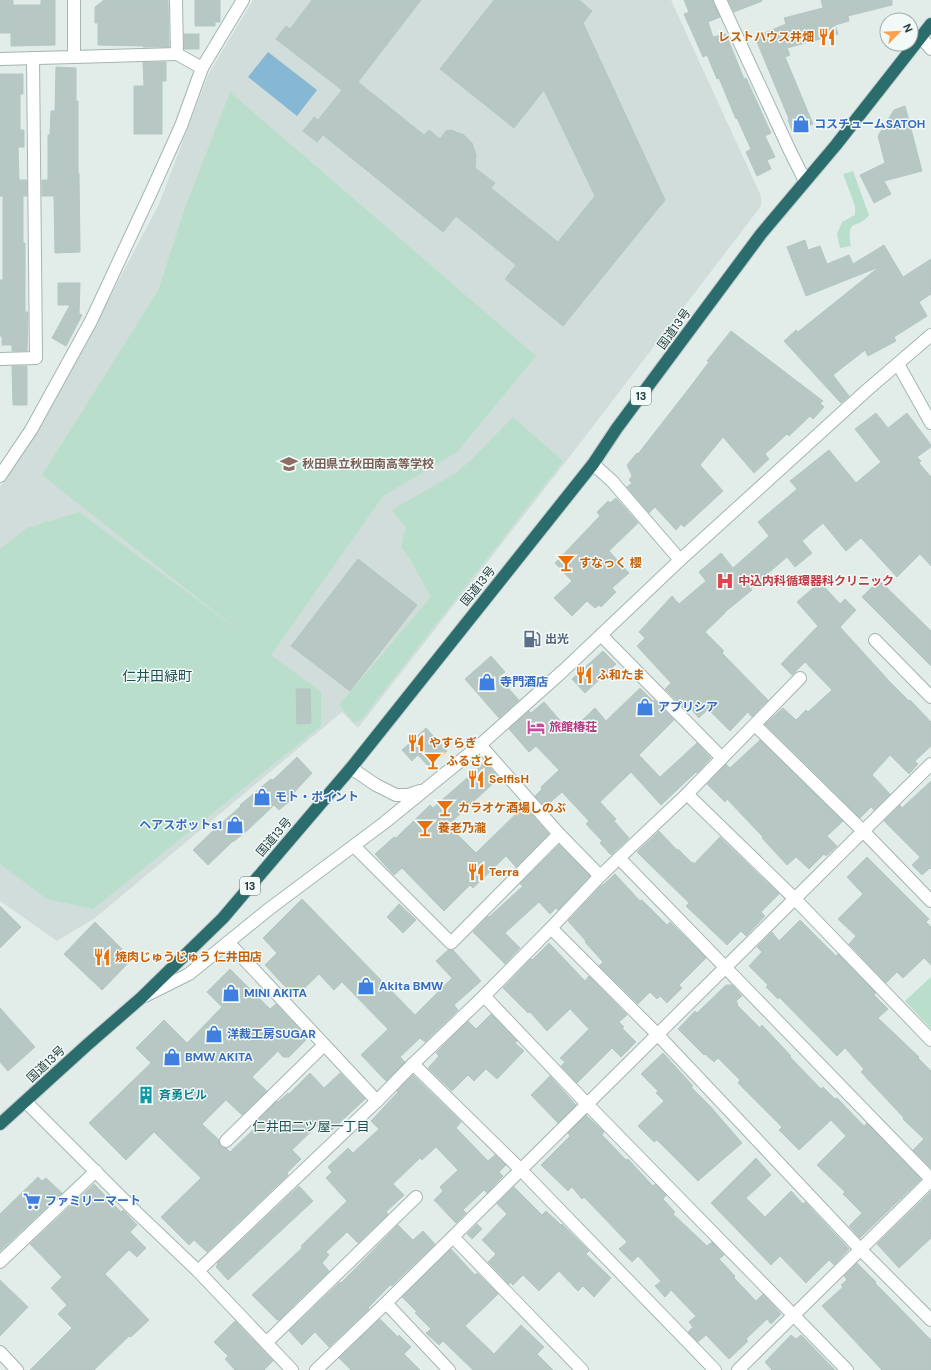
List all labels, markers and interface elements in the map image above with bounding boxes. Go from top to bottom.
north arrow [879,12,919,52]
text: N [900,21,916,34]
restaurant icon: レストハウス井畑 [817,27,837,47]
place label: レストハウス井畑 [718,29,814,45]
shop icon: コスチュームSATOH [791,114,811,134]
place label: コスチュームSATOH [814,116,925,132]
street label: 国道13号 [654,305,694,353]
road number: 13 [631,387,651,405]
school or university icon: 秋田県立秋田南高等学校 [279,454,299,474]
place label: 秋田県立秋田南高等学校 [302,456,434,472]
bar icon: すなっく 櫻 [556,553,576,573]
place label: すなっく 櫻 [579,555,642,571]
street label: 国道13号 [457,563,499,609]
hospital icon: 中込内科循環器科クリニック [715,571,735,591]
place label: 中込内科循環器科クリニック [738,573,894,589]
fuel station icon: 出光 [522,629,542,649]
place label: 出光 [545,631,569,647]
restaurant icon: ふ和たま [574,665,594,685]
district label: 仁井田緑町 [122,667,192,685]
place label: ふ和たま [597,667,645,683]
shop icon: 寺門酒店 [477,672,497,692]
place label: 寺門酒店 [500,674,548,690]
shop icon: アプリシア [635,697,655,717]
place label: アプリシア [658,699,718,715]
hotel icon: 旅館椿荘 [526,717,546,737]
place label: 旅館椿荘 [549,719,597,735]
restaurant icon: やすらぎ [406,733,426,753]
place label: やすらぎ [429,735,477,751]
bar icon: ふるさと [423,751,443,771]
place label: ふるさと [446,753,494,769]
restaurant icon: SelfisH [466,769,486,789]
place label: SelfisH [489,771,529,787]
shop icon: モト・ポイント [252,787,272,807]
place label: モト・ポイント [275,789,359,805]
bar icon: カラオケ酒場しのぶ [435,798,455,818]
place label: カラオケ酒場しのぶ [458,800,566,816]
street label: 国道13号 [253,814,295,860]
shop icon: ヘアスポットs1 [225,815,245,835]
place label: ヘアスポットs1 [139,817,222,833]
bar icon: 養老乃瀧 [415,818,435,838]
place label: 養老乃瀧 [438,820,486,836]
restaurant icon: Terra [466,862,486,882]
place label: Terra [489,864,519,880]
road number: 13 [240,877,260,895]
restaurant icon: 焼肉じゅうじゅう 仁井田店 [92,947,112,967]
place label: 焼肉じゅうじゅう 仁井田店 [115,949,262,965]
shop icon: Akita BMW [356,976,376,996]
place label: Akita BMW [379,978,443,994]
shop icon: MINI AKITA [221,983,241,1003]
place label: MINI AKITA [244,985,308,1001]
shop icon: 洋裁工房SUGAR [204,1024,224,1044]
place label: 洋裁工房SUGAR [227,1026,316,1042]
street label: 国道13号 [23,1042,69,1086]
shop icon: BMW AKITA [162,1047,182,1067]
place label: BMW AKITA [185,1049,253,1065]
building icon: 斉勇ビル [136,1085,156,1105]
place label: 斉勇ビル [159,1087,207,1103]
district label: 仁井田二ツ屋一丁目 [252,1118,370,1135]
supermarket icon: ファミリーマート [22,1191,42,1211]
place label: ファミリーマート [45,1193,141,1209]

